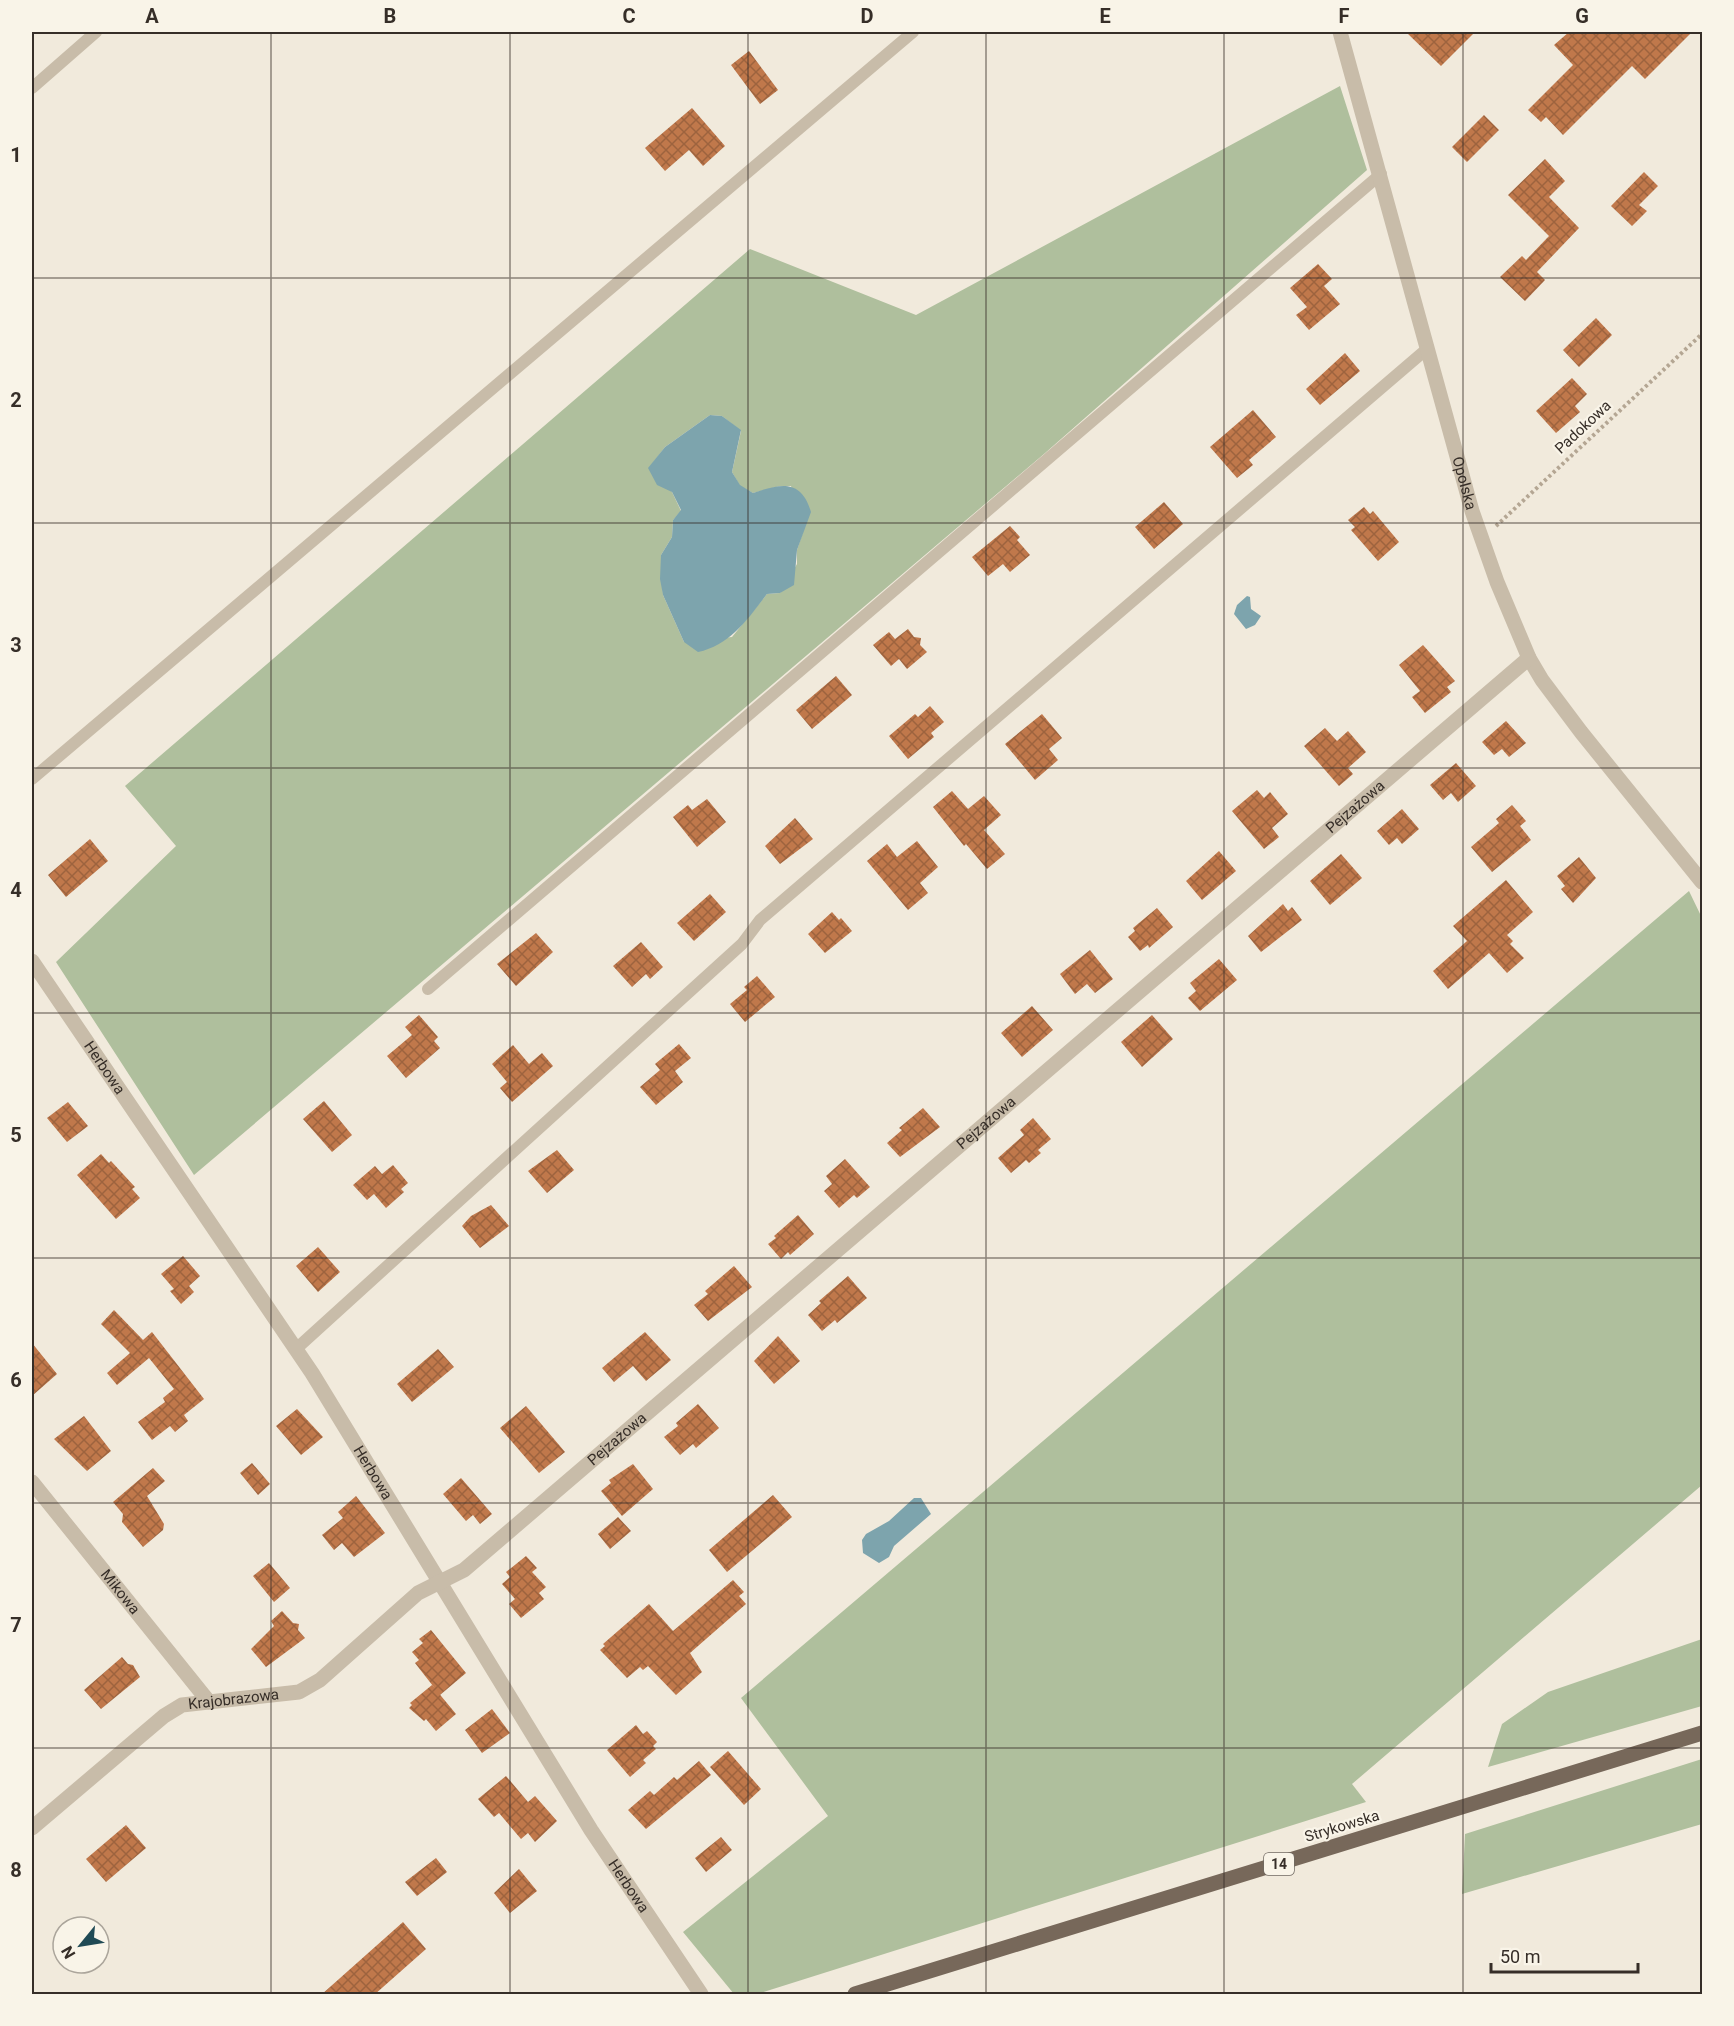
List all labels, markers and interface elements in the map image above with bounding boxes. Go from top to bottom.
text: A [145,4,159,28]
text: B [384,4,396,28]
text: C [622,4,636,28]
text: D [861,4,874,28]
text: E [1099,4,1111,28]
text: F [1339,4,1350,28]
text: G [1575,4,1589,28]
text: 1 [10,143,22,167]
text: 2 [10,388,22,412]
street label: Padokowa [1551,396,1615,458]
street label: Opolska [1448,455,1480,512]
text: 3 [10,633,22,657]
street label: Pejzażowa [1322,777,1388,837]
text: 4 [10,878,22,902]
street label: Herbowa [80,1038,129,1098]
street label: Pejzażowa [953,1093,1019,1153]
text: 5 [10,1123,22,1147]
text: 6 [10,1368,22,1392]
street label: Pejzażowa [584,1409,650,1469]
street label: Herbowa [350,1442,396,1503]
street label: Mikowa [97,1566,144,1618]
text: 7 [10,1613,22,1637]
street label: Krajobrazowa [187,1685,280,1713]
street label: Strykowska [1303,1806,1381,1846]
road number: 14 [1264,1853,1294,1875]
street label: Herbowa [604,1856,653,1916]
text: 8 [10,1858,22,1882]
north arrow [51,1915,111,1975]
scale bar [1491,1936,1638,1974]
text: N [57,1943,79,1962]
text: 50 m [1500,1946,1540,1967]

